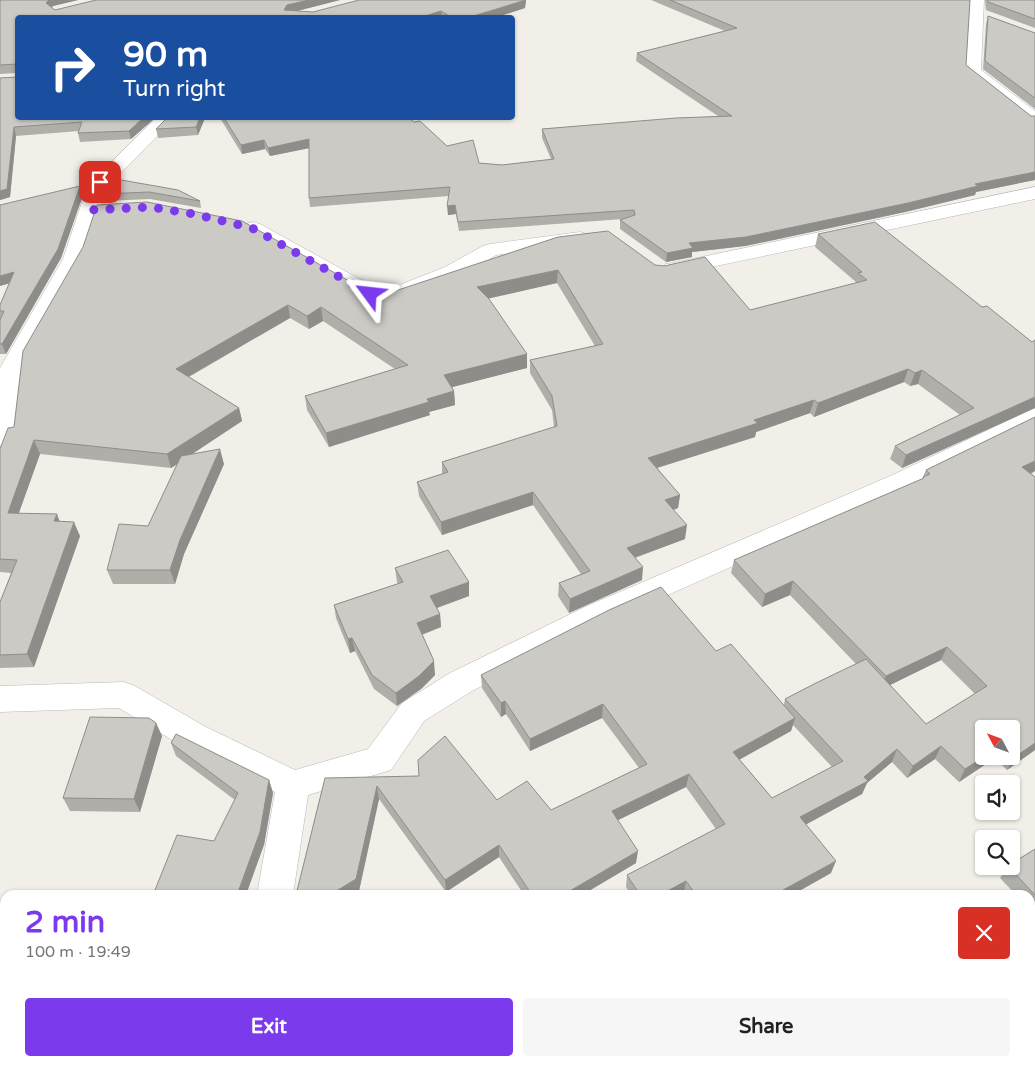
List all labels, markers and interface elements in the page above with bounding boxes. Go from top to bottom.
text: 90 m [123,34,208,76]
icon: right [40,35,105,100]
text: Turn right [123,76,225,102]
pin [79,161,121,203]
icon: arrive [86,168,114,196]
position arrow [343,267,395,319]
north arrow [975,720,1020,765]
map controls [975,720,1020,875]
button: sound [975,775,1020,820]
button: search [975,830,1020,875]
text: 2 min [25,904,105,941]
button: close [958,907,1010,959]
text: 100 m · 19:49 [25,942,131,962]
button: Exit [25,998,513,1056]
button: Share [523,998,1010,1056]

